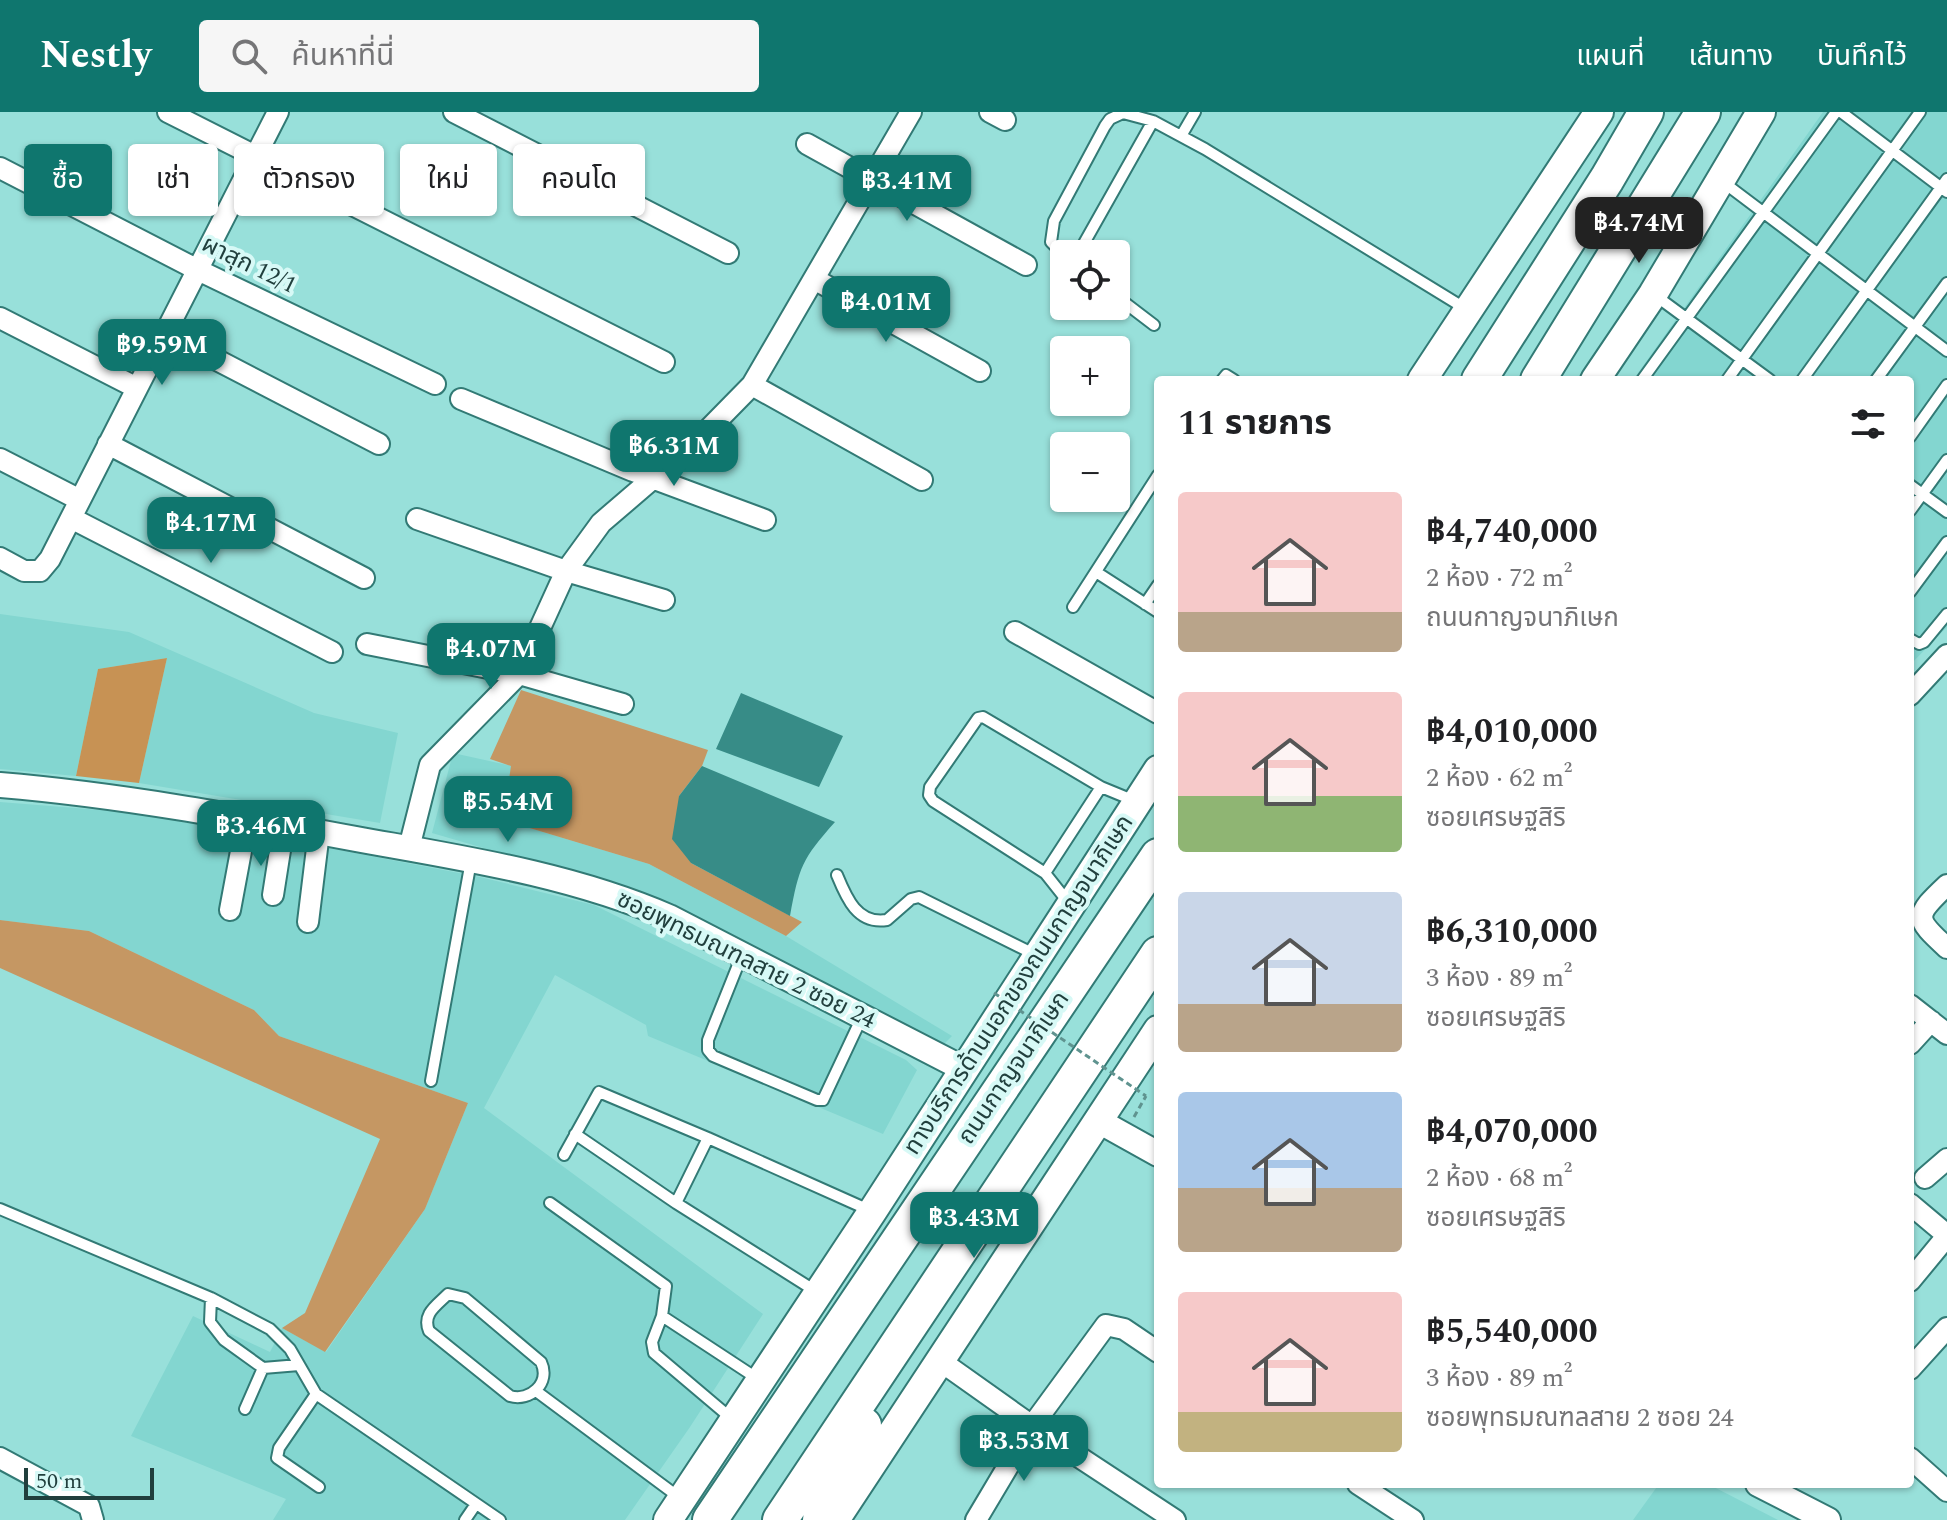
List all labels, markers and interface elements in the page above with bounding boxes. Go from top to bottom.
search box [199,20,759,92]
text: Nestly [40,27,151,85]
text: ค้นหาที่นี่ [291,33,395,79]
icon: search [227,34,271,78]
text: แผนที่ [1576,35,1644,78]
text: เส้นทาง [1688,35,1773,78]
text: บันทึกไว้ [1817,35,1907,78]
chip: ซื้อ [24,144,112,216]
chip: เช่า [128,144,218,216]
chip: ตัวกรอง [234,144,384,216]
chip: ใหม่ [400,144,497,216]
chip: คอนโด [513,144,645,216]
pin: ฿3.41M [842,155,972,223]
text: ฿3.41M [861,161,953,201]
pin: ฿4.74M [1574,197,1704,265]
text: ฿4.74M [1593,203,1685,243]
street label: ผาสุก 12/1 [196,227,302,303]
map controls [1050,240,1130,512]
button: locate [1050,240,1130,320]
pin: ฿4.01M [821,276,951,344]
text: ฿4.01M [840,282,932,322]
pin: ฿9.59M [97,319,227,387]
text: ฿9.59M [116,325,208,365]
button: + [1050,336,1130,416]
text: 11 รายการ [1178,398,1332,450]
icon: filters [1846,402,1890,446]
pin: ฿6.31M [609,420,739,488]
text: ฿6.31M [628,426,720,466]
button: − [1050,432,1130,512]
pin: ฿4.17M [146,497,276,565]
text: ฿4.17M [165,503,257,543]
text: ฿4,740,000 [1426,506,1598,558]
icon: home [1242,524,1338,620]
text: 2 ห้อง · 72 m² [1426,558,1572,598]
text: ถนนกาญจนาภิเษก [1426,598,1619,638]
pin: ฿4.07M [426,623,556,691]
text: ฿4.07M [445,629,537,669]
text: ฿4,010,000 [1426,706,1598,758]
icon: home [1242,724,1338,820]
text: 2 ห้อง · 62 m² [1426,758,1572,798]
pin: ฿5.54M [443,776,573,844]
text: ฿5.54M [462,782,554,822]
text: ซอยเศรษฐสิริ [1426,798,1566,838]
pin: ฿3.46M [196,800,326,868]
text: ฿3.46M [215,806,307,846]
street label: ทางบริการด้านนอกของถนนกาญจนาภิเษก [898,810,1140,1160]
street label: ซอยพุทธมณฑลสาย 2 ซอย 24 [610,882,882,1038]
text: ฿6,310,000 [1426,906,1598,958]
icon: home [1242,924,1338,1020]
text: 3 ห้อง · 89 m² [1426,958,1572,998]
street label: ถนนกาญจนาภิเษก [952,986,1076,1150]
text: ซอยเศรษฐสิริ [1426,998,1566,1038]
text: ฿4,070,000 [1426,1106,1598,1158]
icon: home [1242,1124,1338,1220]
text: 2 ห้อง · 68 m² [1426,1158,1572,1198]
pin: ฿3.43M [909,1192,1039,1260]
text: ฿3.43M [928,1198,1020,1238]
text: ซอยเศรษฐสิริ [1426,1198,1566,1238]
text: ฿5,540,000 [1426,1306,1598,1358]
icon: home [1242,1324,1338,1420]
text: 3 ห้อง · 89 m² [1426,1358,1572,1398]
text: ซอยพุทธมณฑลสาย 2 ซอย 24 [1426,1398,1734,1438]
pin: ฿3.53M [959,1415,1089,1483]
text: ฿3.53M [978,1421,1070,1461]
scale bar [24,1464,154,1500]
text: 50 m [36,1465,82,1498]

